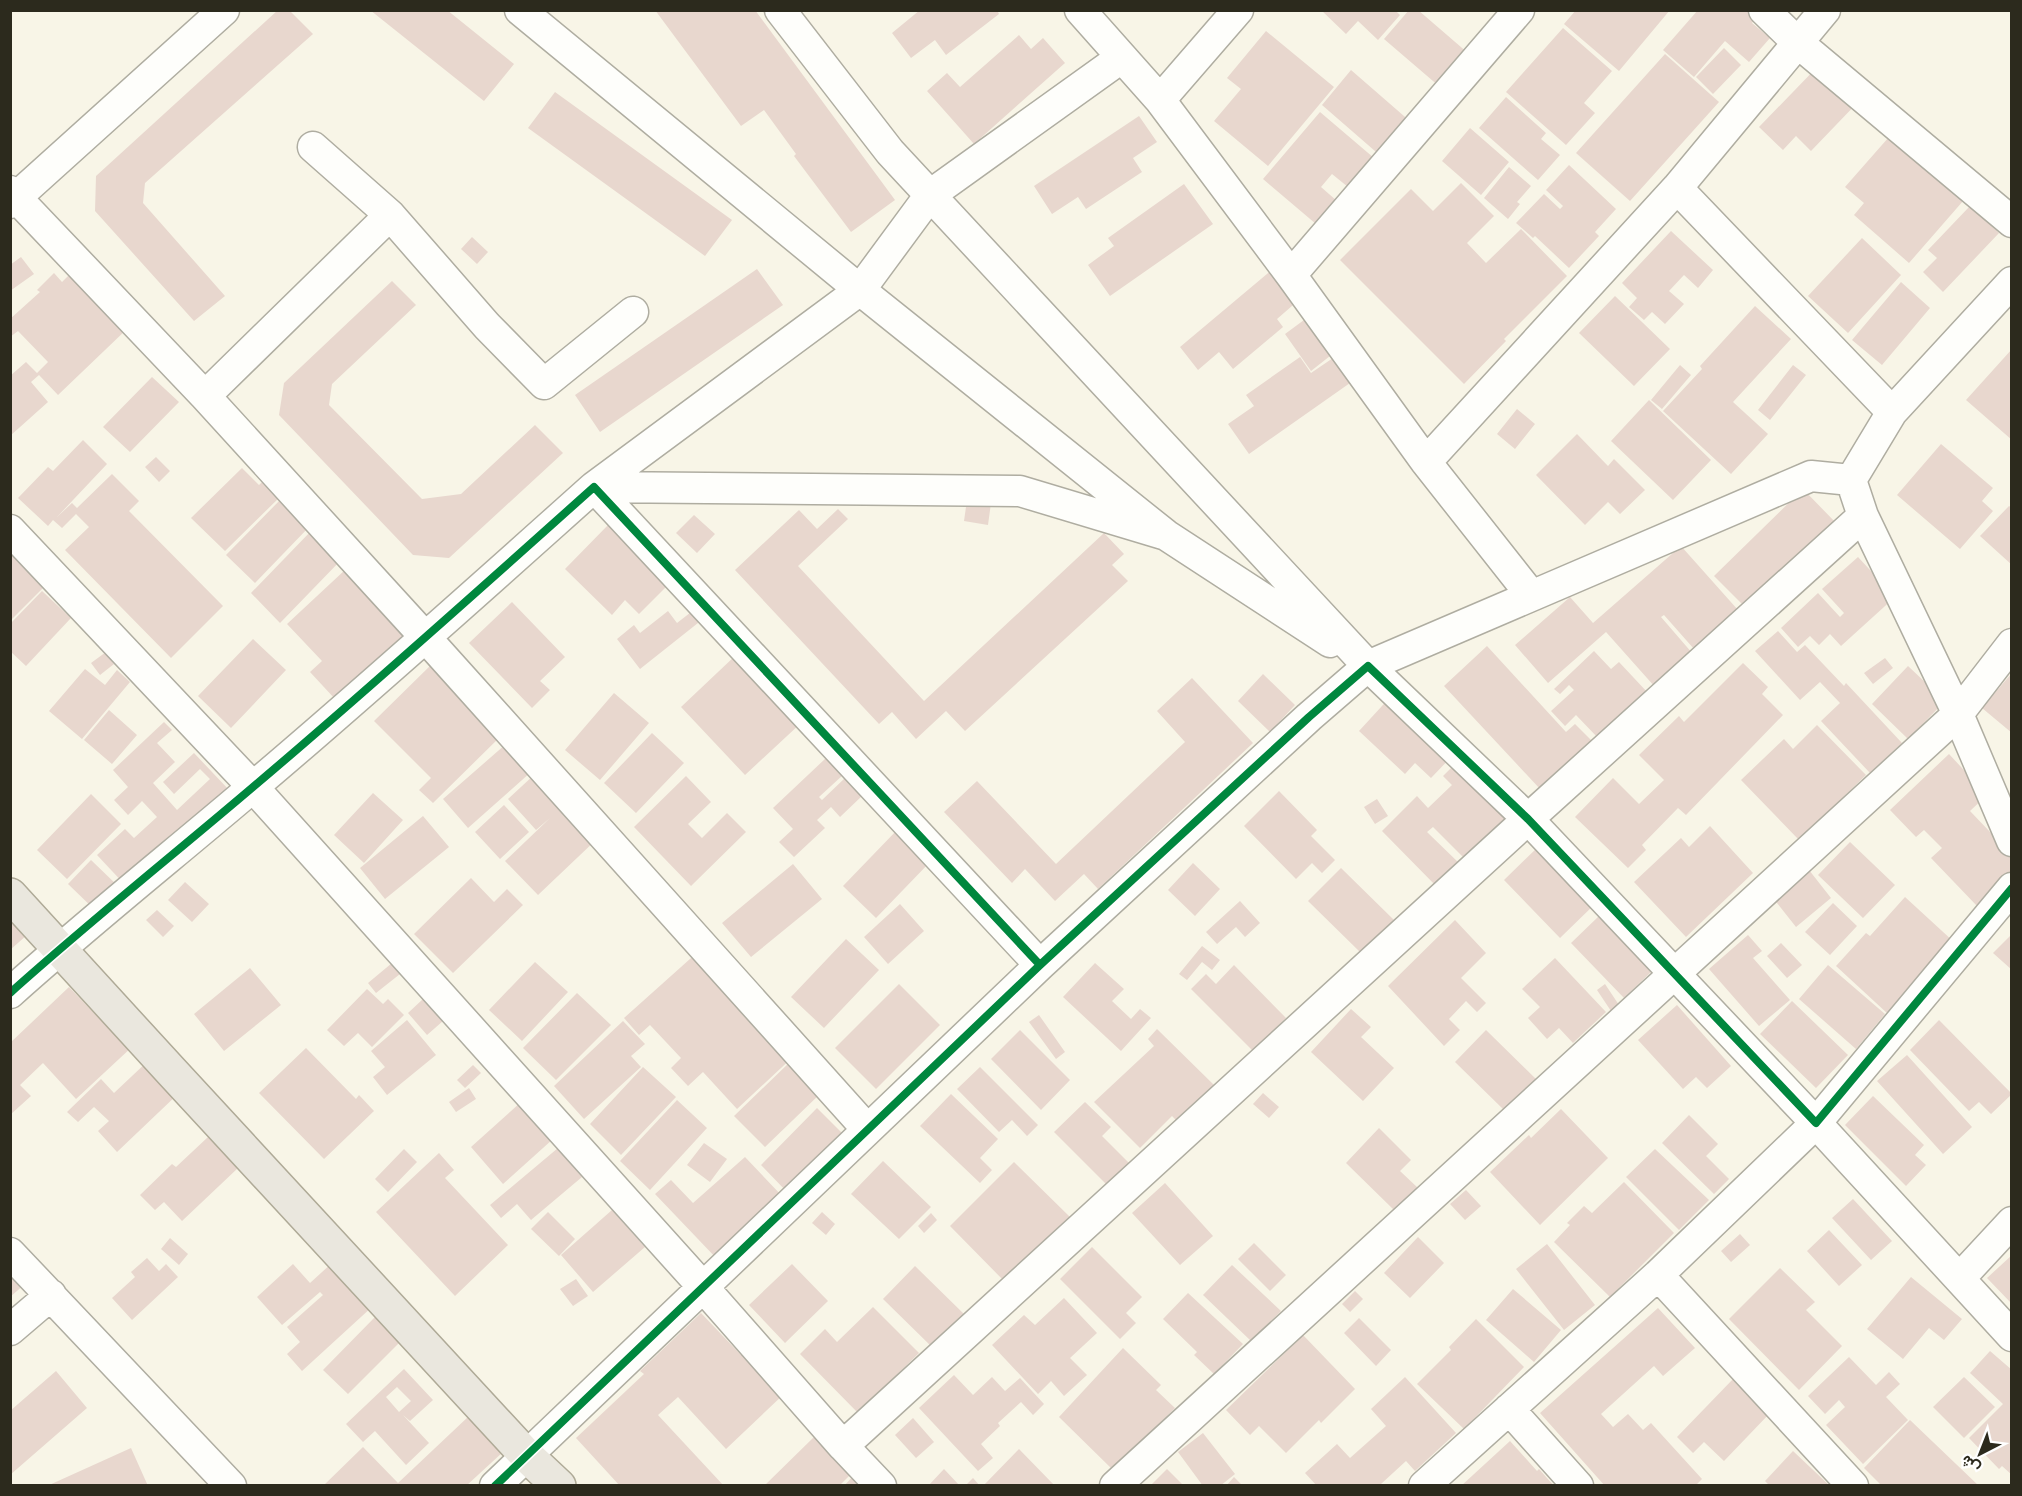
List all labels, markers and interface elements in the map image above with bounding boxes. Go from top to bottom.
north arrow [1950,1424,2010,1484]
text: ش [1957,1451,1984,1478]

